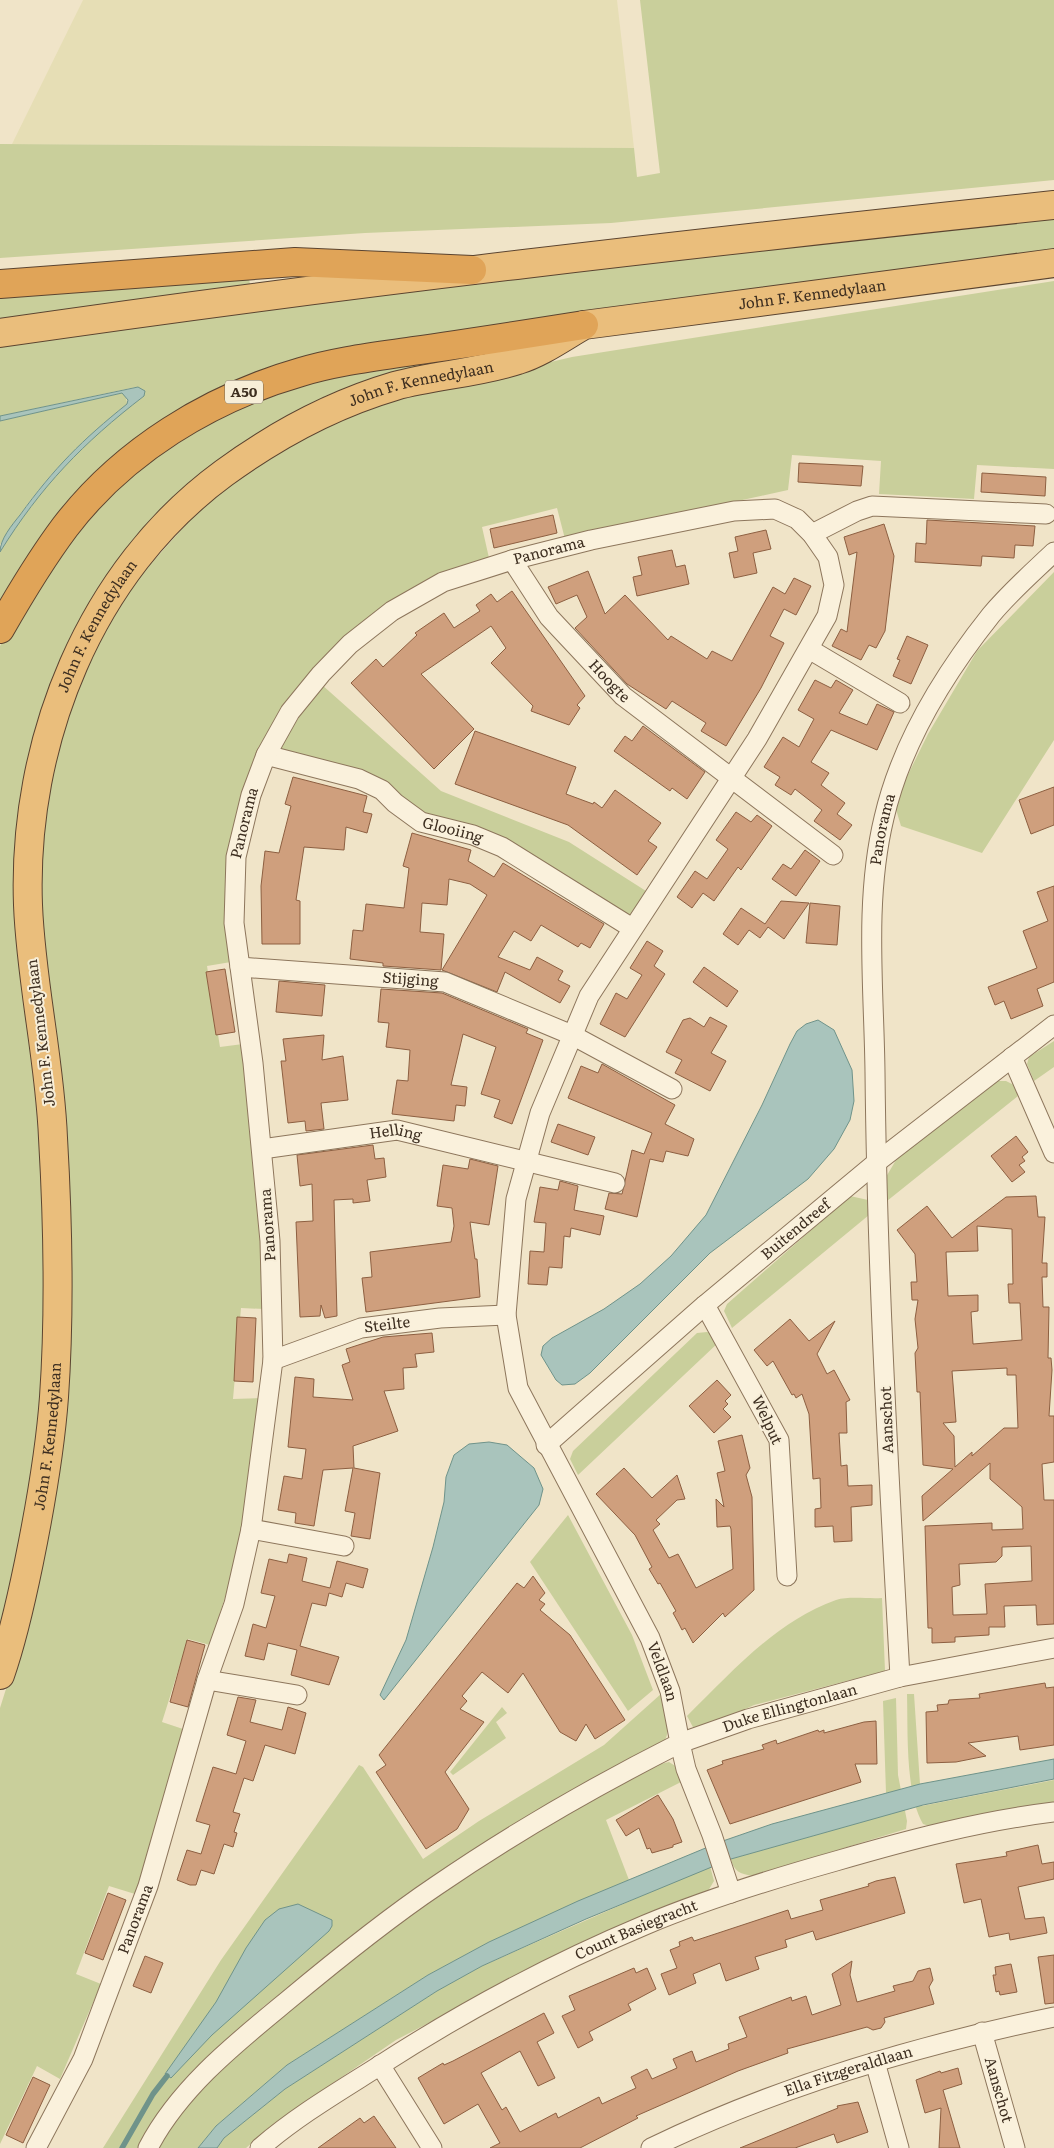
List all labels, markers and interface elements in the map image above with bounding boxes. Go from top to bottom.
street label: John F. Kennedylaan [737,272,887,315]
street label: John F. Kennedylaan [344,354,496,411]
road number: A50 [225,381,263,404]
street label: Panorama [510,529,588,569]
street label: John F. Kennedylaan [50,554,142,696]
street label: Hoogte [584,653,636,708]
street label: Panorama [223,782,263,861]
street label: Panorama [863,789,900,867]
street label: Glooiing [420,810,488,848]
street label: John F. Kennedylaan [19,958,60,1108]
street label: Stijging [382,964,440,992]
street label: Helling [367,1117,425,1146]
street label: Panorama [252,1187,281,1262]
street label: Buitendreef [755,1192,836,1264]
street label: Steilte [363,1309,412,1338]
street label: John F. Kennedylaan [26,1362,66,1512]
street label: Aanschot [873,1386,898,1454]
street label: Welput [747,1391,790,1448]
street label: Veldlaan [642,1638,685,1703]
street label: Duke Ellingtonlaan [719,1676,860,1737]
street label: Panorama [110,1880,158,1957]
street label: Count Basiegracht [570,1893,700,1965]
street label: Ella Fitzgeraldlaan [780,2039,915,2101]
street label: Aanschot [980,2054,1020,2125]

